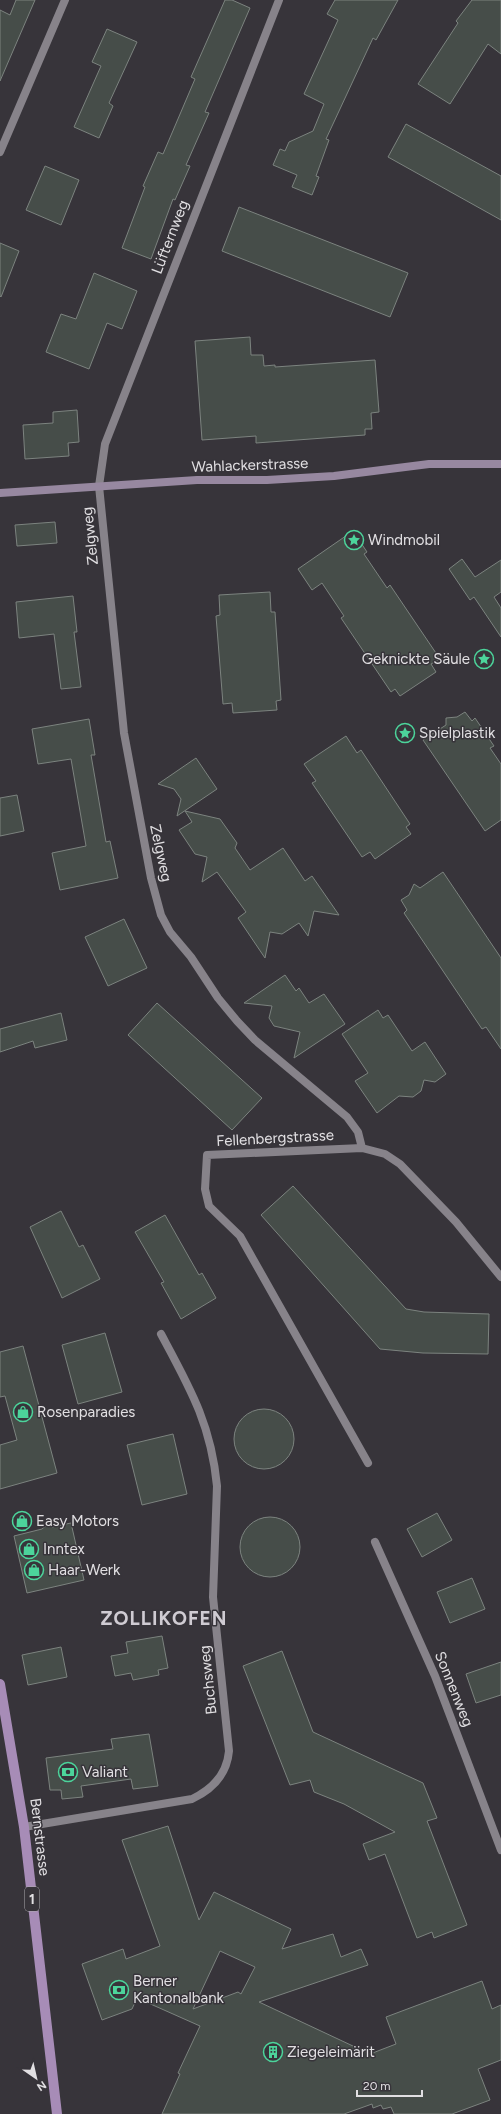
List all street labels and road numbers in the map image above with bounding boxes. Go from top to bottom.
street label: Lüfternweg [148,198,192,276]
street label: Wahlackerstrasse [191,454,309,476]
street label: Zelgweg [78,506,102,566]
street label: Zelgweg [146,823,176,883]
street label: Fellenbergstrasse [216,1126,334,1150]
street label: Buchsweg [195,1644,221,1716]
street label: Sonnenweg [431,1649,477,1729]
street label: Bernstrasse [26,1797,54,1877]
road number: 1 [25,1887,39,1911]

